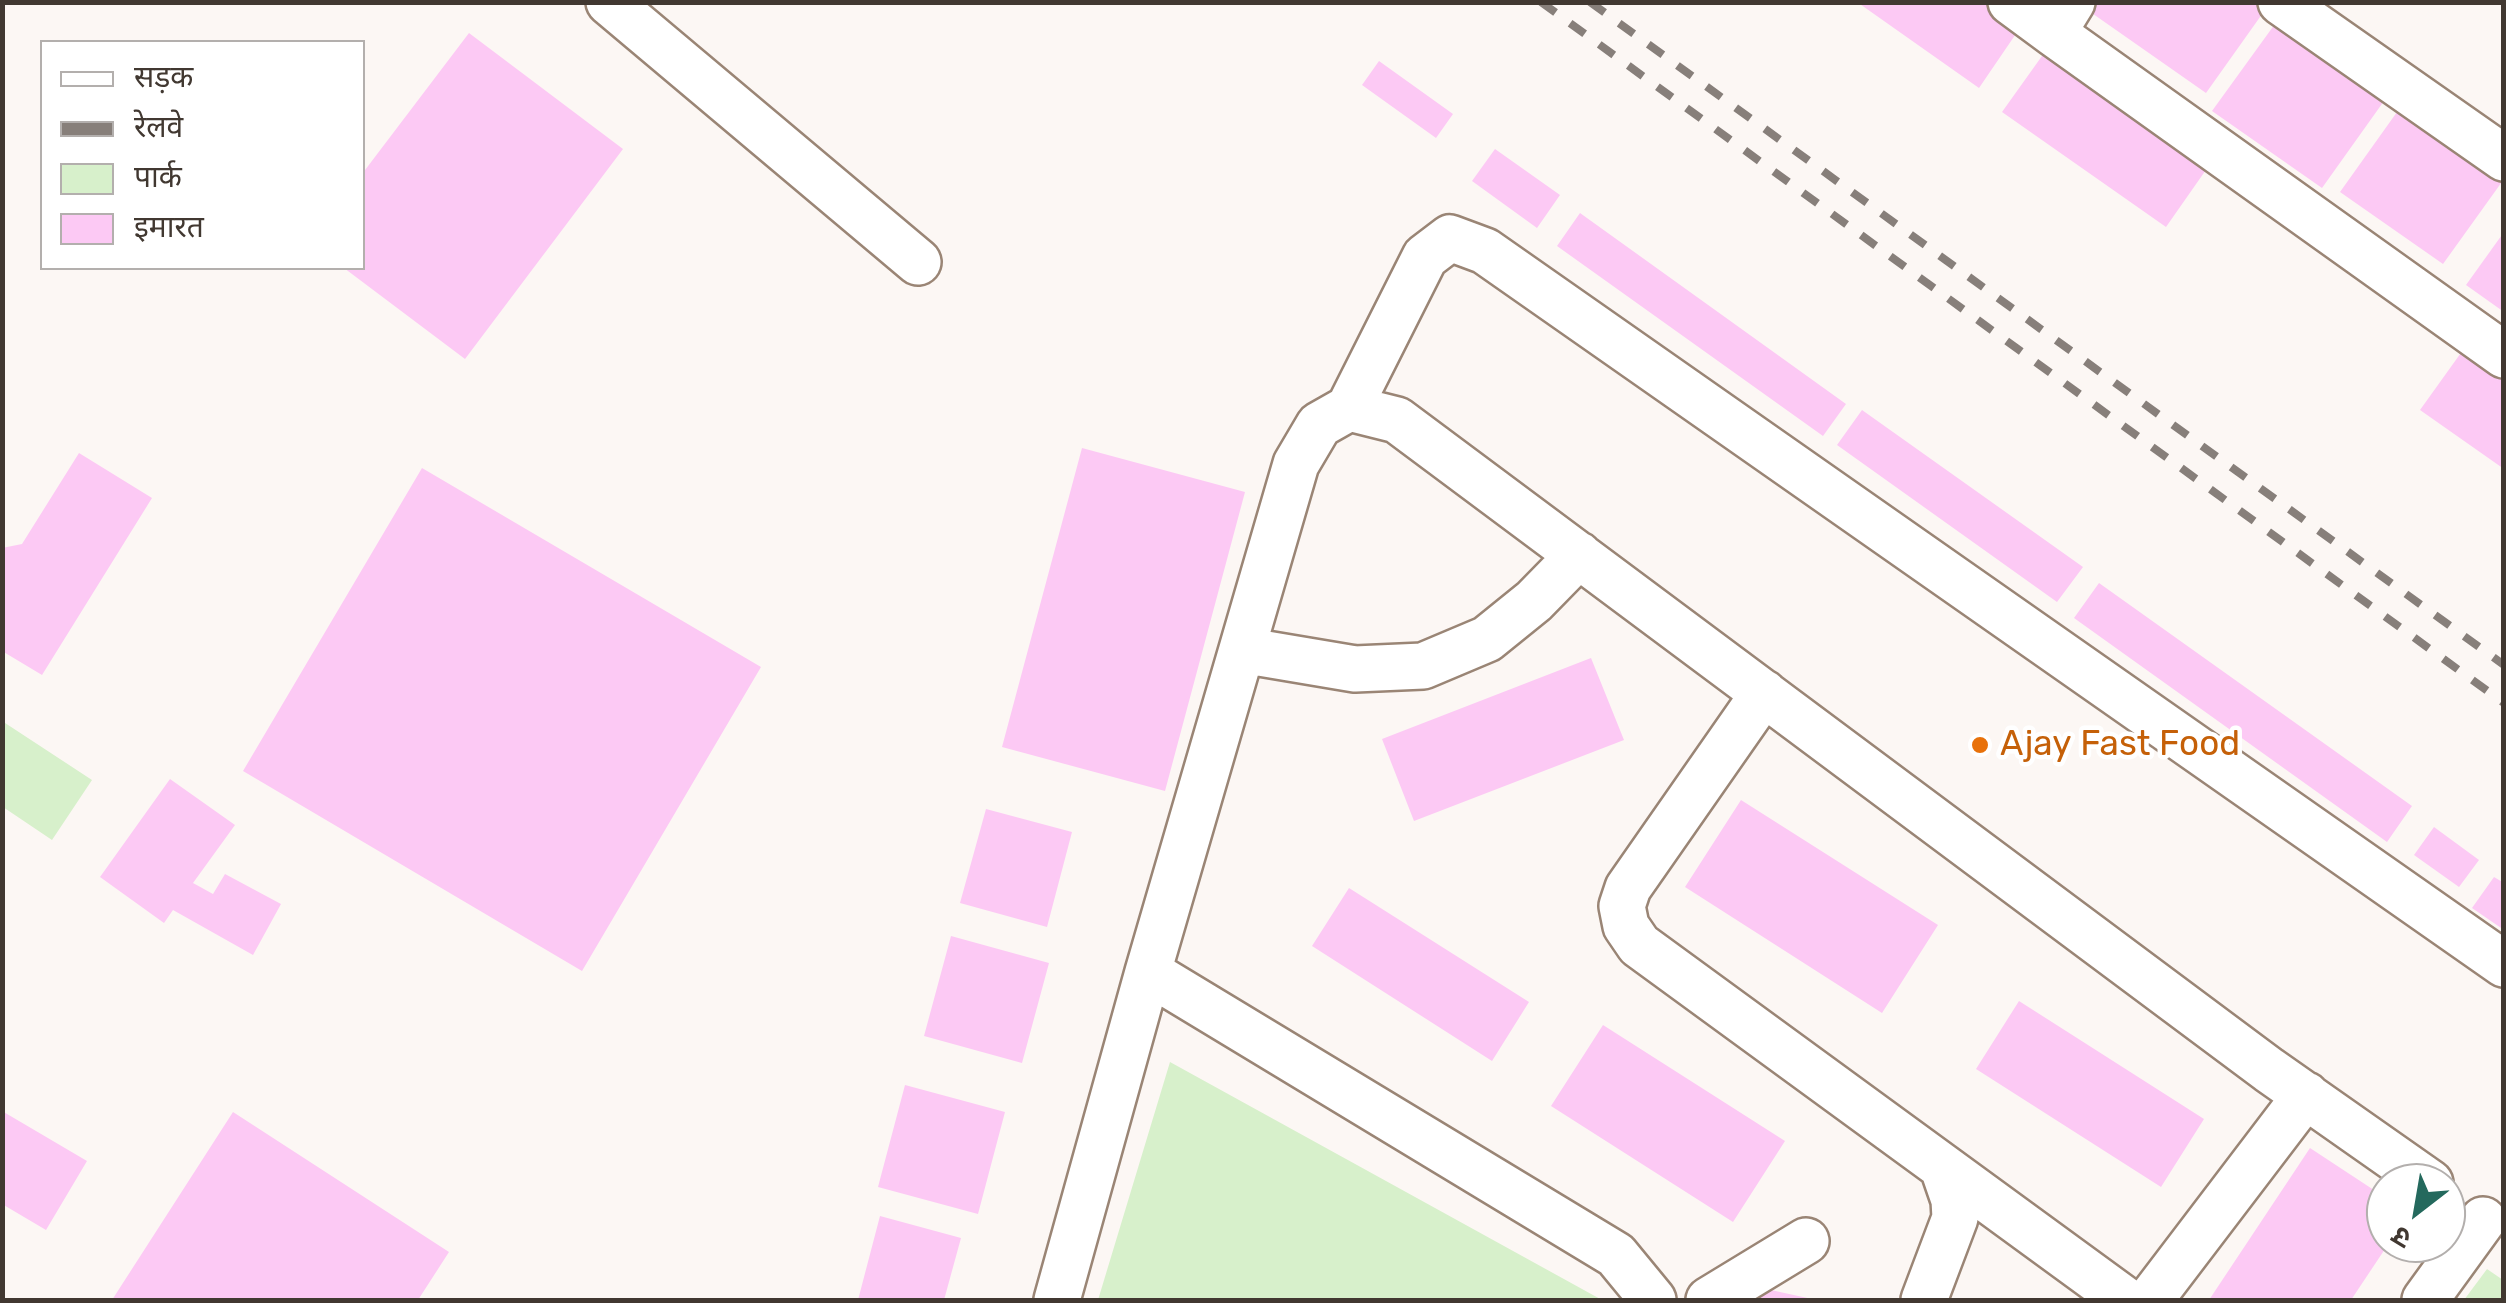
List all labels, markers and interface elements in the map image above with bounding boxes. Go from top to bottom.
legend [40,40,365,270]
text: सड़क [134,59,193,95]
text: रेलवे [134,109,183,145]
text: पार्क [134,159,182,195]
text: इमारत [134,209,204,245]
place label: Ajay Fast Food [2000,724,2240,766]
marker: Ajay Fast Food [1969,734,1991,756]
north arrow [2366,1163,2466,1263]
text: उ [2386,1219,2417,1256]

